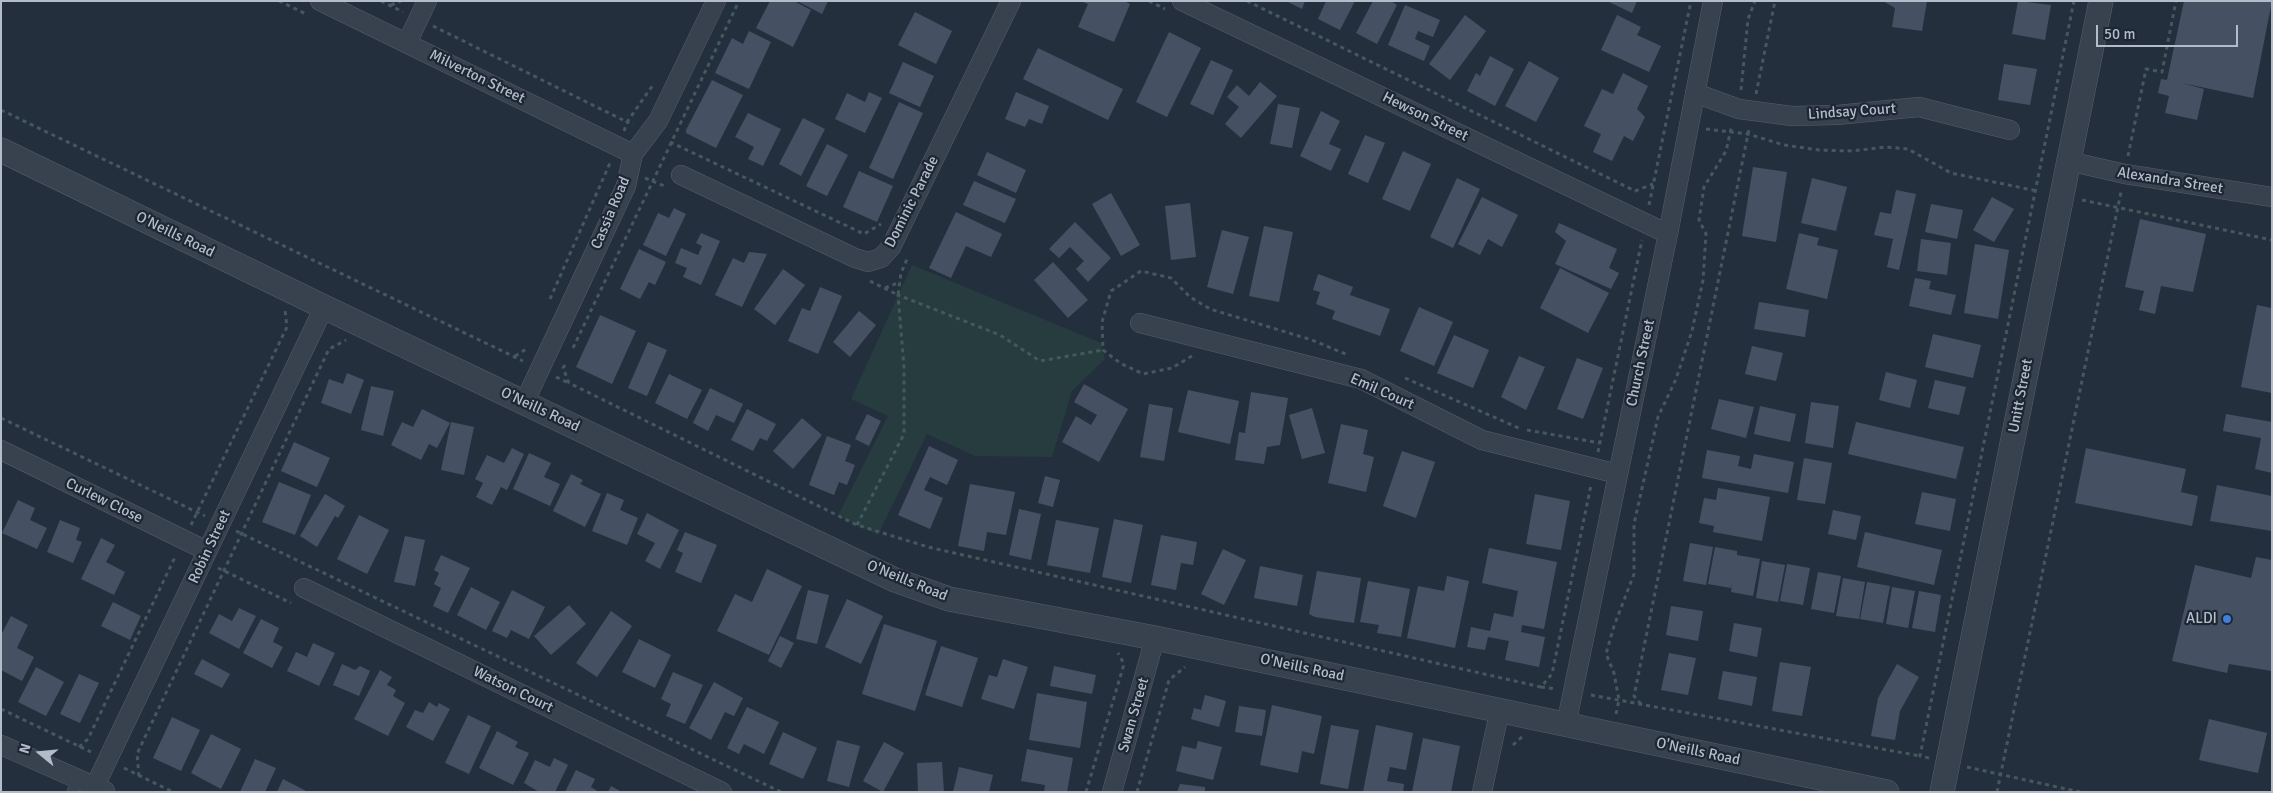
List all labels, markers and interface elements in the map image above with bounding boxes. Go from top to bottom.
scale bar [2098,15,2240,47]
text: 50 m [2104,25,2135,43]
street label: Milverton Street [426,46,528,108]
street label: Hewson Street [1379,88,1471,146]
street label: Lindsay Court [1807,100,1897,124]
street label: Dominic Parade [881,153,943,251]
street label: Alexandra Street [2116,164,2224,198]
street label: Cassia Road [588,174,634,252]
street label: O'Neills Road [133,208,217,262]
street label: Church Street [1623,318,1659,408]
street label: Unitt Street [2005,357,2037,435]
street label: Emil Court [1347,370,1417,414]
street label: O'Neills Road [498,384,582,436]
street label: Curlew Close [62,475,146,527]
street label: Robin Street [185,507,235,587]
street label: O'Neills Road [864,557,950,605]
place label: ALDI [2186,610,2217,628]
marker: ALDI [2221,613,2233,625]
street label: O'Neills Road [1258,650,1346,686]
street label: Watson Court [470,663,556,717]
street label: Swan Street [1115,676,1153,754]
north arrow [15,728,65,778]
street label: O'Neills Road [1654,734,1742,770]
text: N [16,741,35,756]

